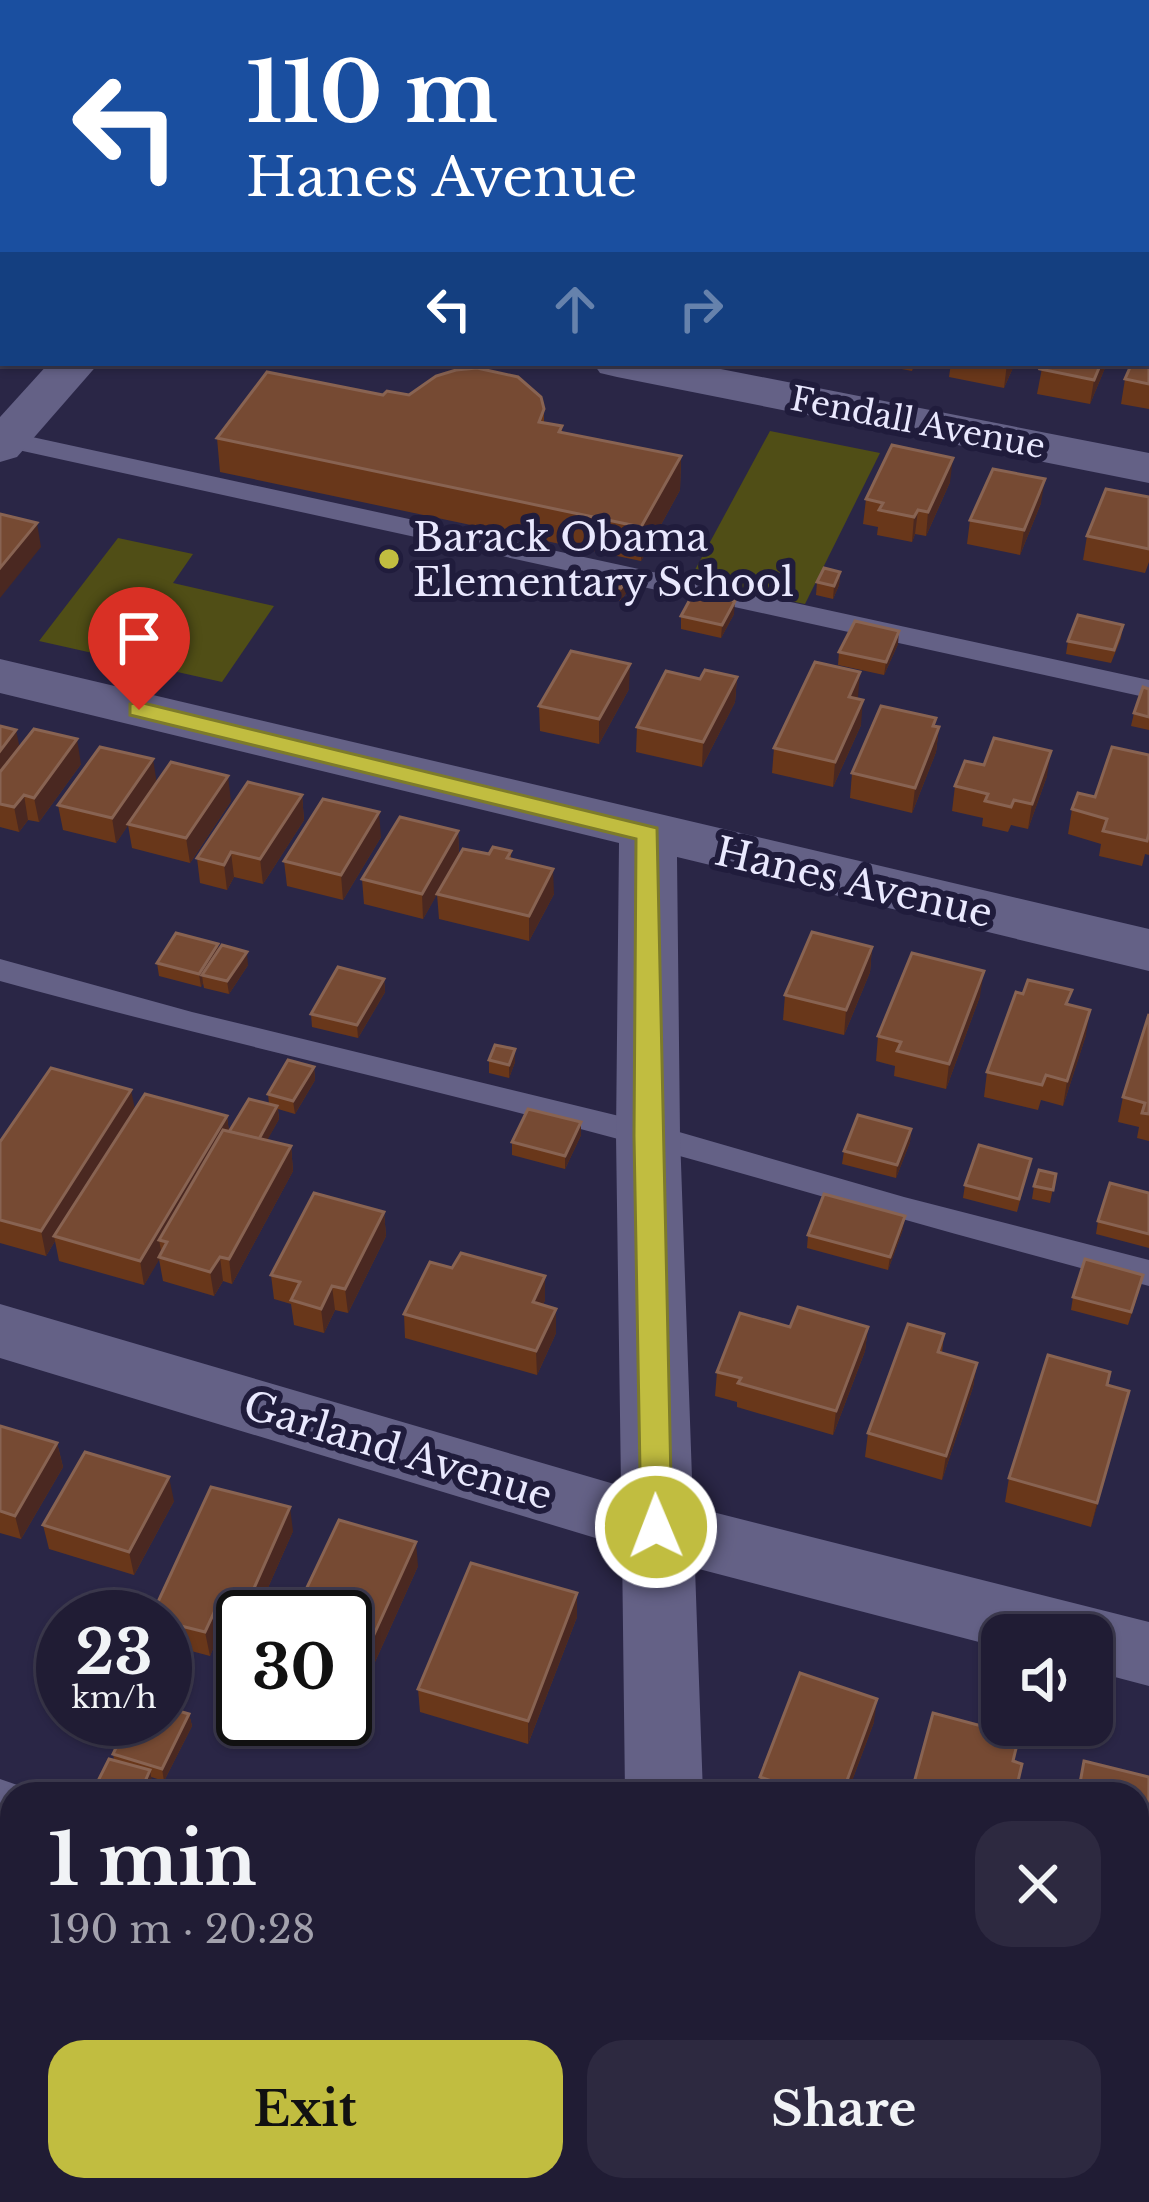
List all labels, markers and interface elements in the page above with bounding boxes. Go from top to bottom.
text: 110 m [246,41,498,145]
icon: left [48,48,204,204]
text: Hanes Avenue [246,144,638,211]
icon: left [416,276,482,342]
icon: ahead [542,276,608,342]
icon: right [668,276,734,342]
street label: Fendall Avenue [787,378,1049,467]
place label: Barack Obama Elementary School [413,513,794,607]
marker: Barack Obama Elementary School [376,546,402,572]
pin [88,587,190,710]
icon: arrive [106,605,172,671]
street label: Hanes Avenue [711,827,997,938]
street label: Garland Avenue [238,1380,558,1521]
position arrow [593,1464,719,1590]
speed limit sign: 30 [216,1590,372,1746]
map controls [981,1614,1113,1746]
button: sound [981,1614,1113,1746]
text: 23 [75,1616,153,1690]
text: km/h [71,1679,157,1716]
text: 1 min [48,1815,257,1904]
button: close [975,1821,1101,1947]
text: 190 m · 20:28 [48,1905,316,1954]
button: Exit [48,2040,563,2178]
button: Share [587,2040,1101,2178]

